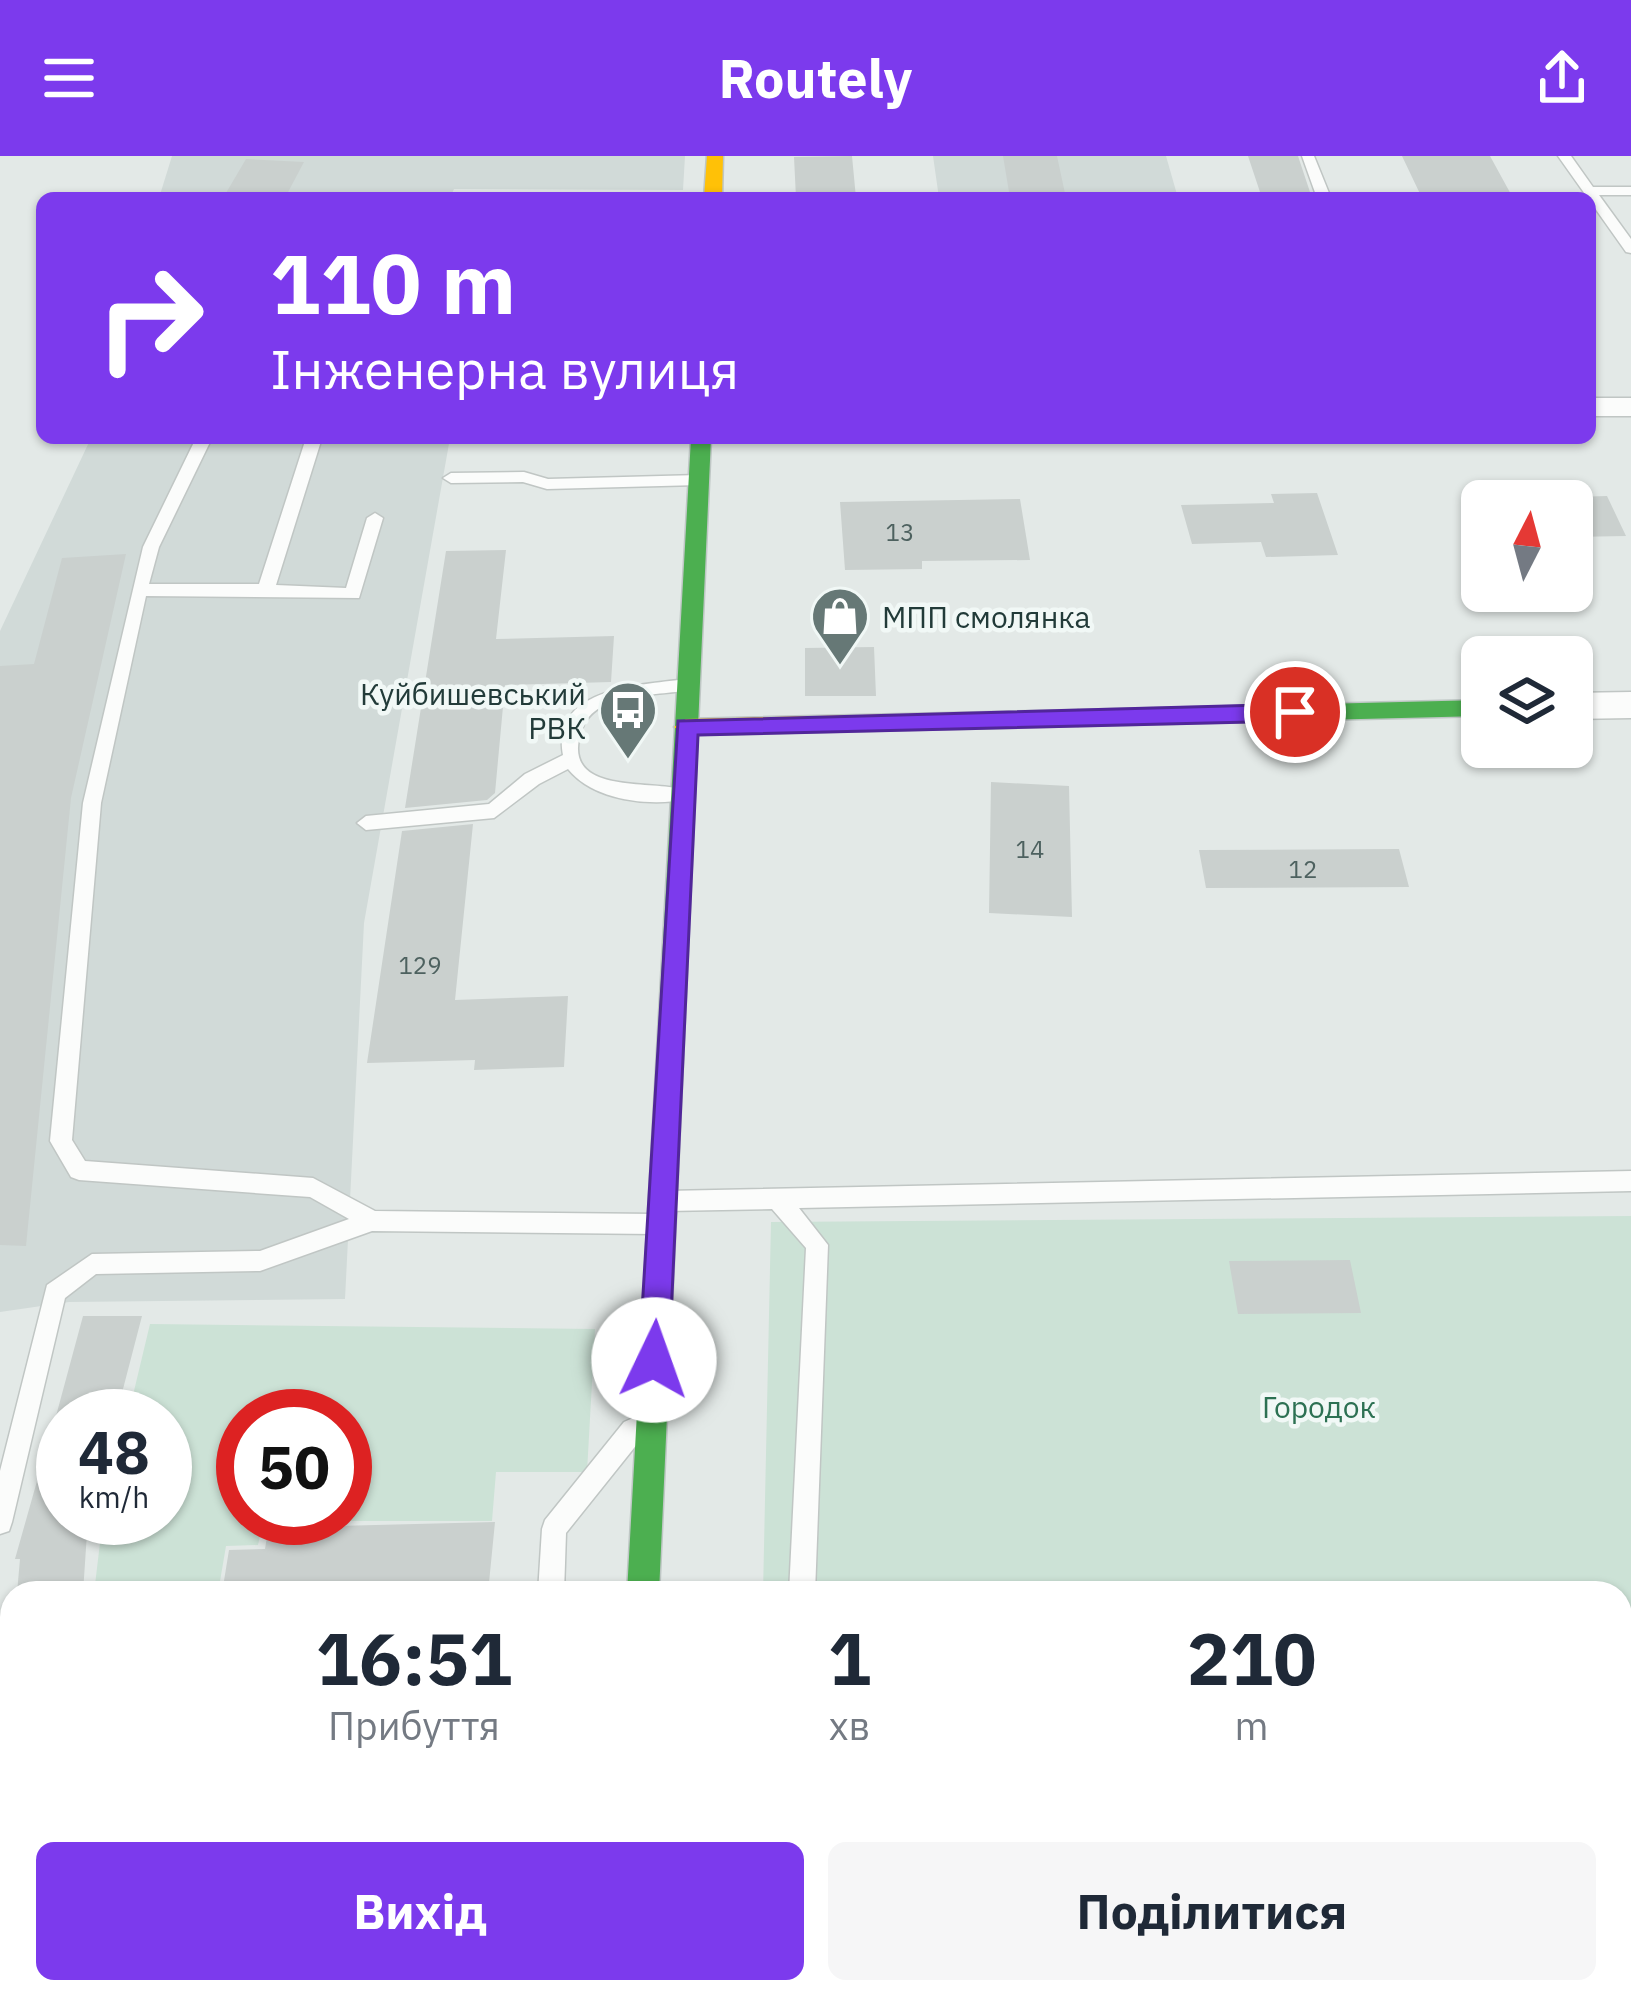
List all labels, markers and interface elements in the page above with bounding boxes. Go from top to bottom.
text: Routely [719,43,912,113]
icon: menu [36,45,102,111]
icon: share [1529,45,1595,111]
text: 110 m [270,228,516,337]
icon: right [72,240,228,396]
text: Інженерна вулиця [270,334,739,404]
north arrow [1461,480,1593,612]
map controls [1461,480,1593,768]
house number: 13 [886,516,914,548]
shop icon: МПП смолянка [809,585,871,667]
place label: МПП смолянка [882,597,1091,636]
button: layers [1461,636,1593,768]
pin [1244,661,1346,763]
place label: Куйбишевський РВК [360,674,586,747]
bus stop icon: Куйбишевський РВК [597,679,659,761]
icon: arrive [1262,679,1328,745]
house number: 14 [1016,833,1044,865]
house number: 12 [1289,853,1317,885]
house number: 129 [398,949,442,981]
position arrow [591,1297,717,1423]
park label: Городок [1262,1387,1376,1426]
speed limit sign: 50 [216,1389,372,1545]
text: 48 [78,1412,150,1491]
text: km/h [79,1477,149,1516]
text: 16:51 [316,1611,512,1705]
text: 1 [828,1611,871,1705]
text: 210 [1187,1611,1316,1705]
text: Прибуття [328,1700,500,1751]
text: хв [829,1700,870,1751]
text: m [1235,1700,1269,1751]
button: Вихід [36,1842,804,1980]
button: Поділитися [828,1842,1596,1980]

